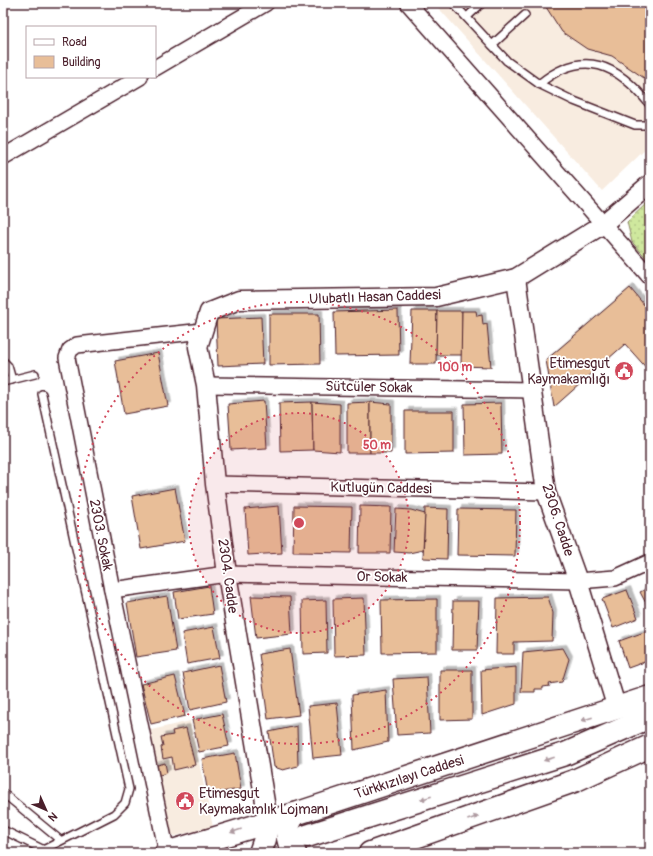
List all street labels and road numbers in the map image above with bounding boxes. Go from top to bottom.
street label: Ulubatlı Hasan Caddesi [309,286,442,308]
street label: Sütcüler Sokak [325,378,413,396]
street label: Kutlugün Caddesi [330,479,432,497]
street label: 2306. Cadde [538,482,578,558]
street label: 2303. Sokak [86,498,116,572]
street label: 2304. Cadde [214,538,242,614]
street label: Or Sokak [356,568,408,586]
street label: Türkkızılayı Caddesi [352,751,466,803]

